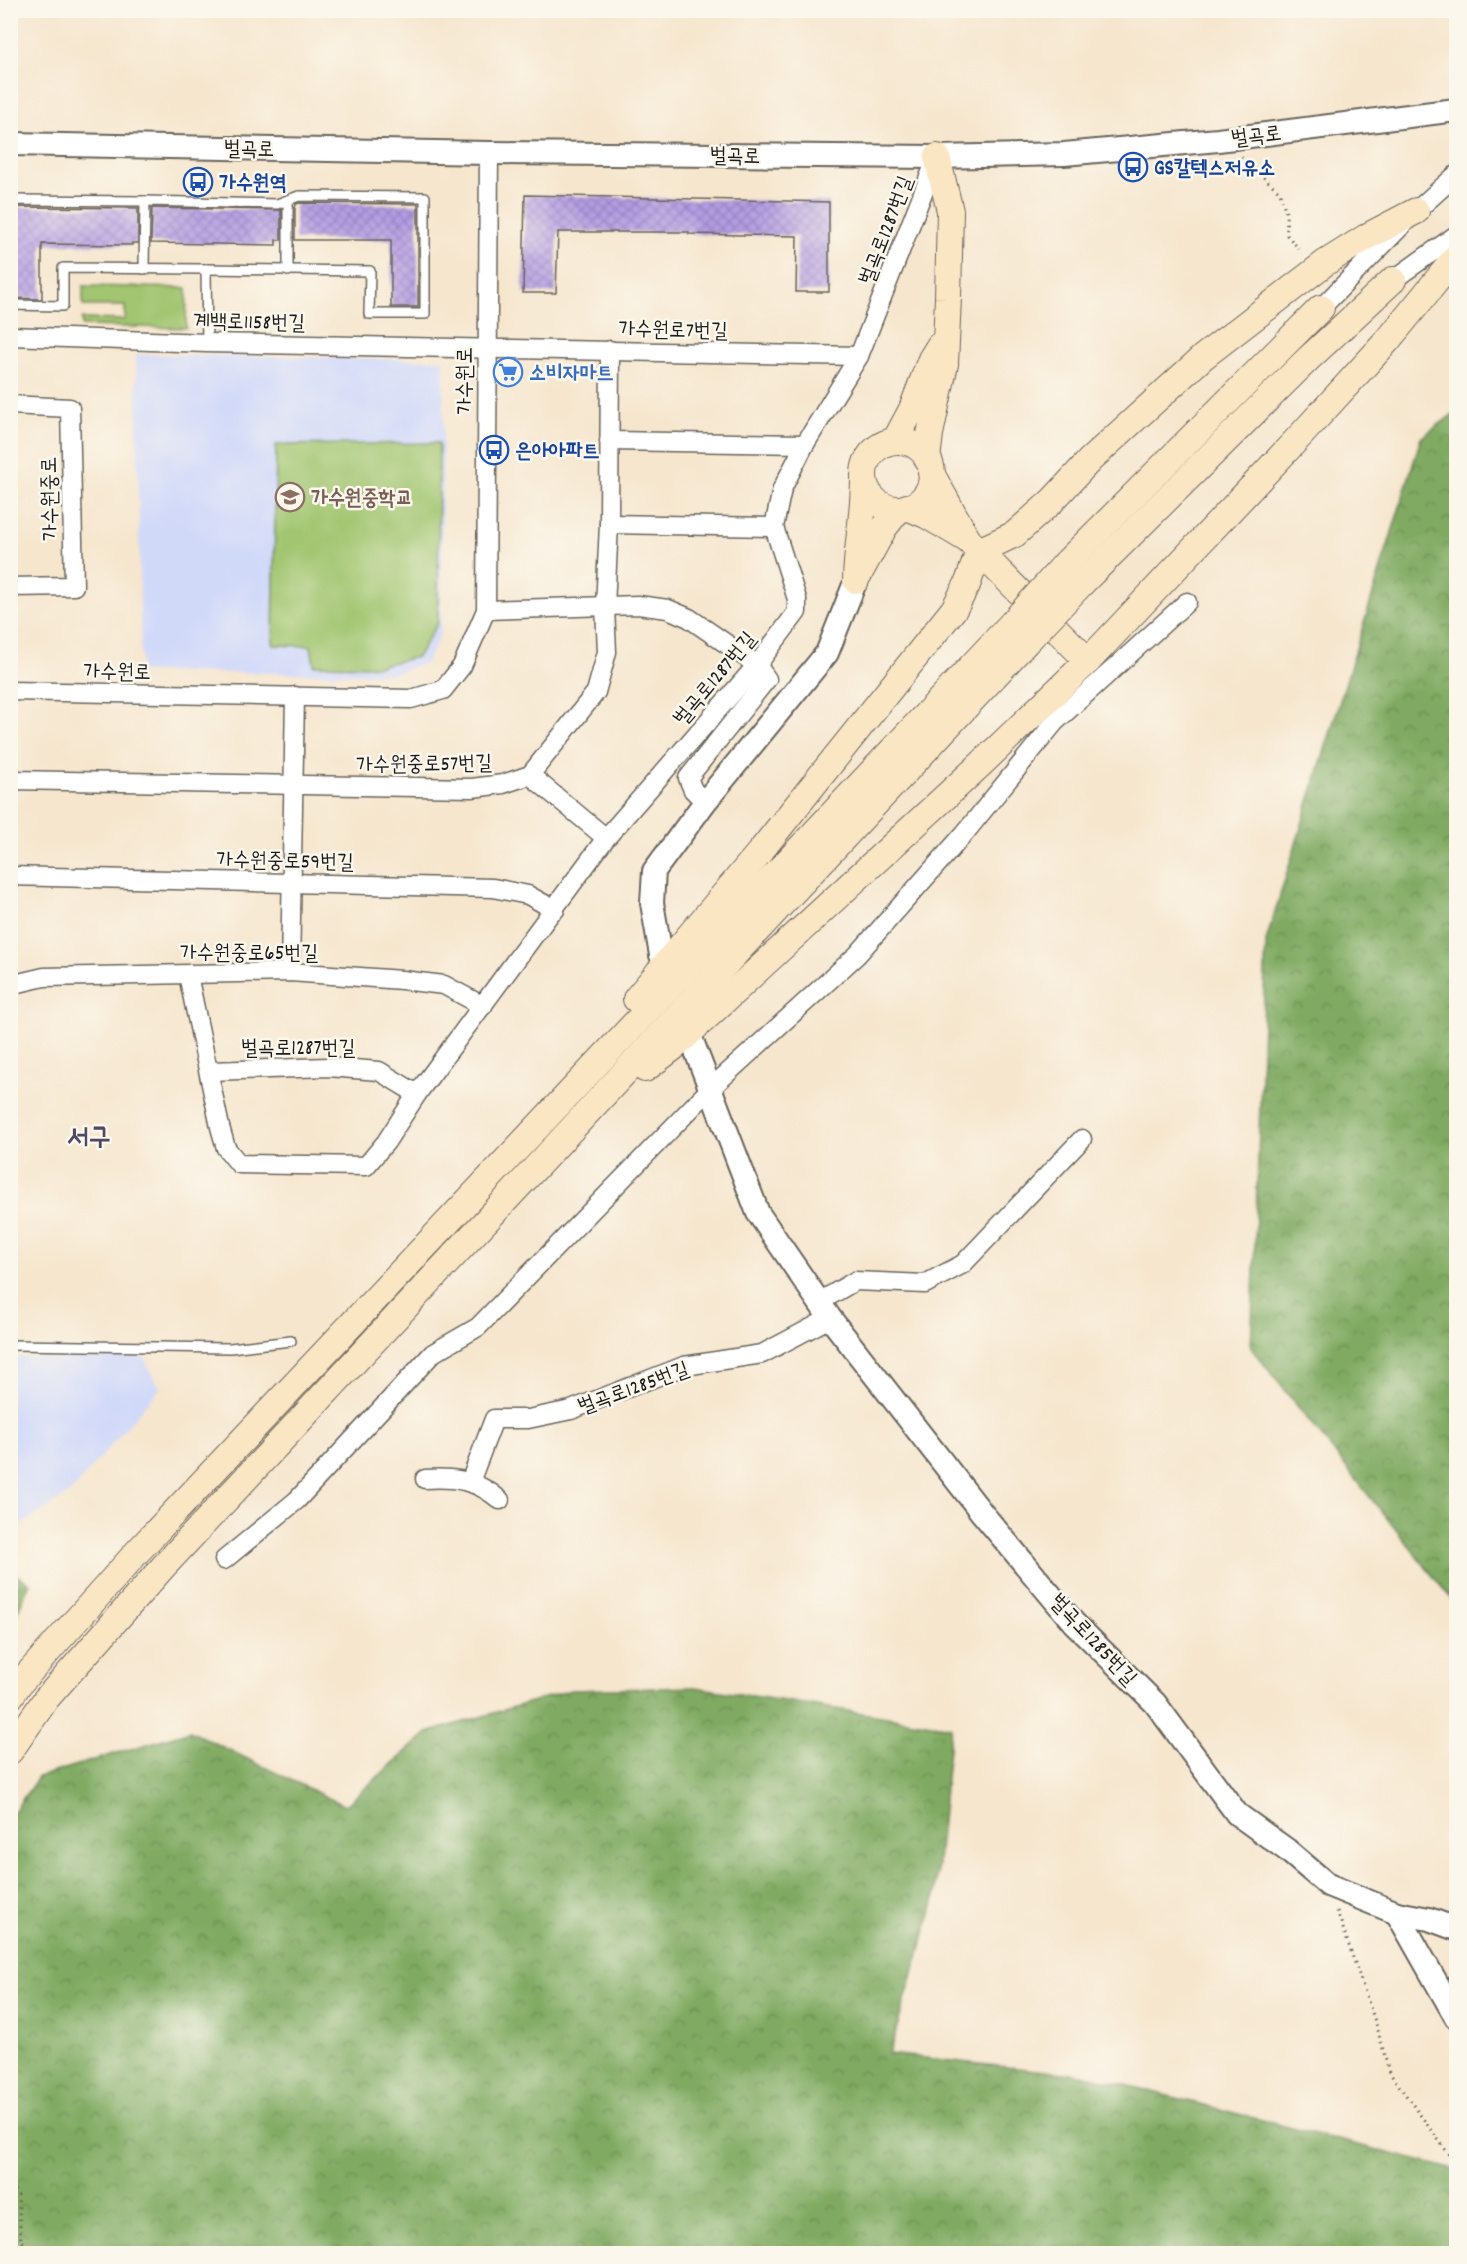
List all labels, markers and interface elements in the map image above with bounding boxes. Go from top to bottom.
street label: 벌곡로 [1229,120,1283,156]
street label: 벌곡로 [223,136,275,166]
street label: 벌곡로 [709,143,761,173]
bus stop icon: GS칼텍스저유소 [1117,151,1149,183]
place label: GS칼텍스저유소 [1154,155,1275,185]
bus stop icon: 가수원역 [182,166,214,198]
place label: 가수원역 [219,170,287,200]
street label: 벌곡로1287번길 [853,172,922,290]
street label: 계백로1158번길 [193,308,305,340]
street label: 가수원로7번길 [618,316,728,348]
street label: 가수원로 [452,347,482,415]
supermarket icon: 소비자마트 [492,356,524,388]
place label: 소비자마트 [529,360,614,390]
bus stop icon: 은아아파트 [478,434,510,466]
place label: 은아아파트 [515,438,600,468]
street label: 가수원중로 [36,456,68,541]
school or university icon: 가수원중학교 [274,481,306,513]
place label: 가수원중학교 [311,485,412,515]
street label: 벌곡로1287번길 [668,626,765,734]
street label: 가수원로 [83,658,151,690]
street label: 가수원중로57번길 [356,750,492,782]
street label: 가수원중로59번길 [216,847,354,879]
street label: 가수원중로65번길 [180,940,318,970]
street label: 벌곡로1287번길 [241,1035,355,1065]
district label: 서구 [67,1120,111,1159]
street label: 벌곡로1285번길 [574,1356,694,1424]
street label: 벌곡로1285번길 [1041,1588,1143,1694]

